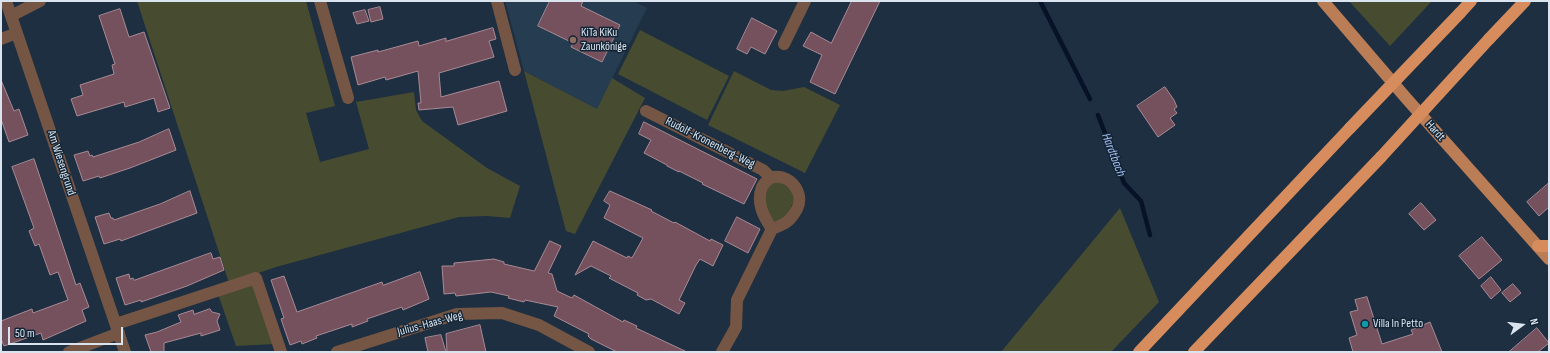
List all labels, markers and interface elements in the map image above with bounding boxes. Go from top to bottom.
place label: KiTa KiKu Zaunkönige [581,26,627,54]
marker: KiTa KiKu Zaunkönige [568,35,578,45]
street label: Rudolf-Kronenberg-Weg [663,114,757,172]
street label: Hardt [1422,118,1448,144]
street label: Am Wiesengrund [44,129,78,197]
water label: Hardtbach [1098,131,1128,179]
north arrow [1502,305,1542,345]
street label: Julius-Haas-Weg [396,308,464,340]
place label: Villa In Petto [1373,317,1423,331]
text: N [1527,317,1541,326]
scale bar [10,319,125,345]
marker: Villa In Petto [1360,319,1370,329]
text: 50 m [15,326,35,341]

